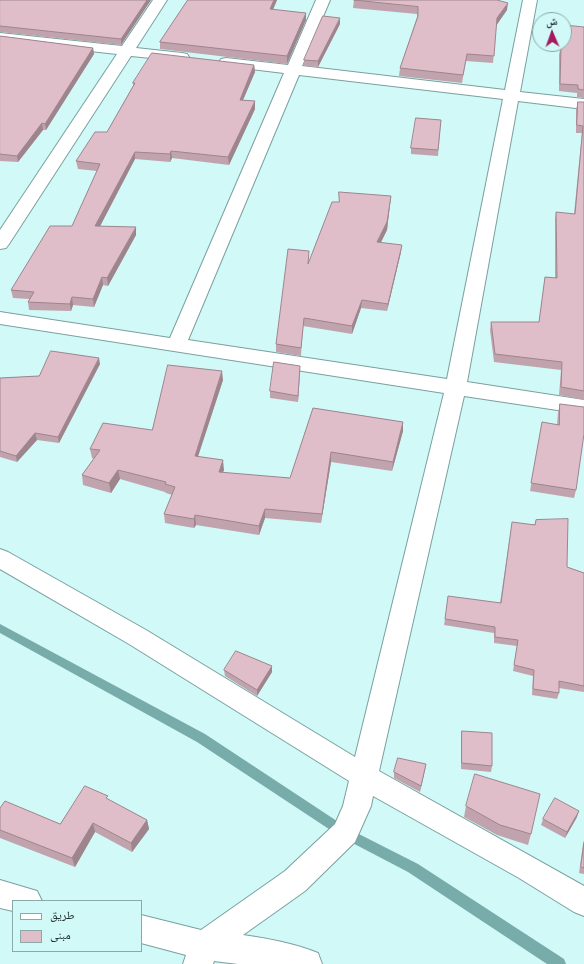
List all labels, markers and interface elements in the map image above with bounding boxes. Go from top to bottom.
north arrow [532,12,572,52]
text: ش [545,13,558,29]
legend [12,900,142,952]
text: طريق [50,906,75,923]
text: مبنى [50,926,71,943]

